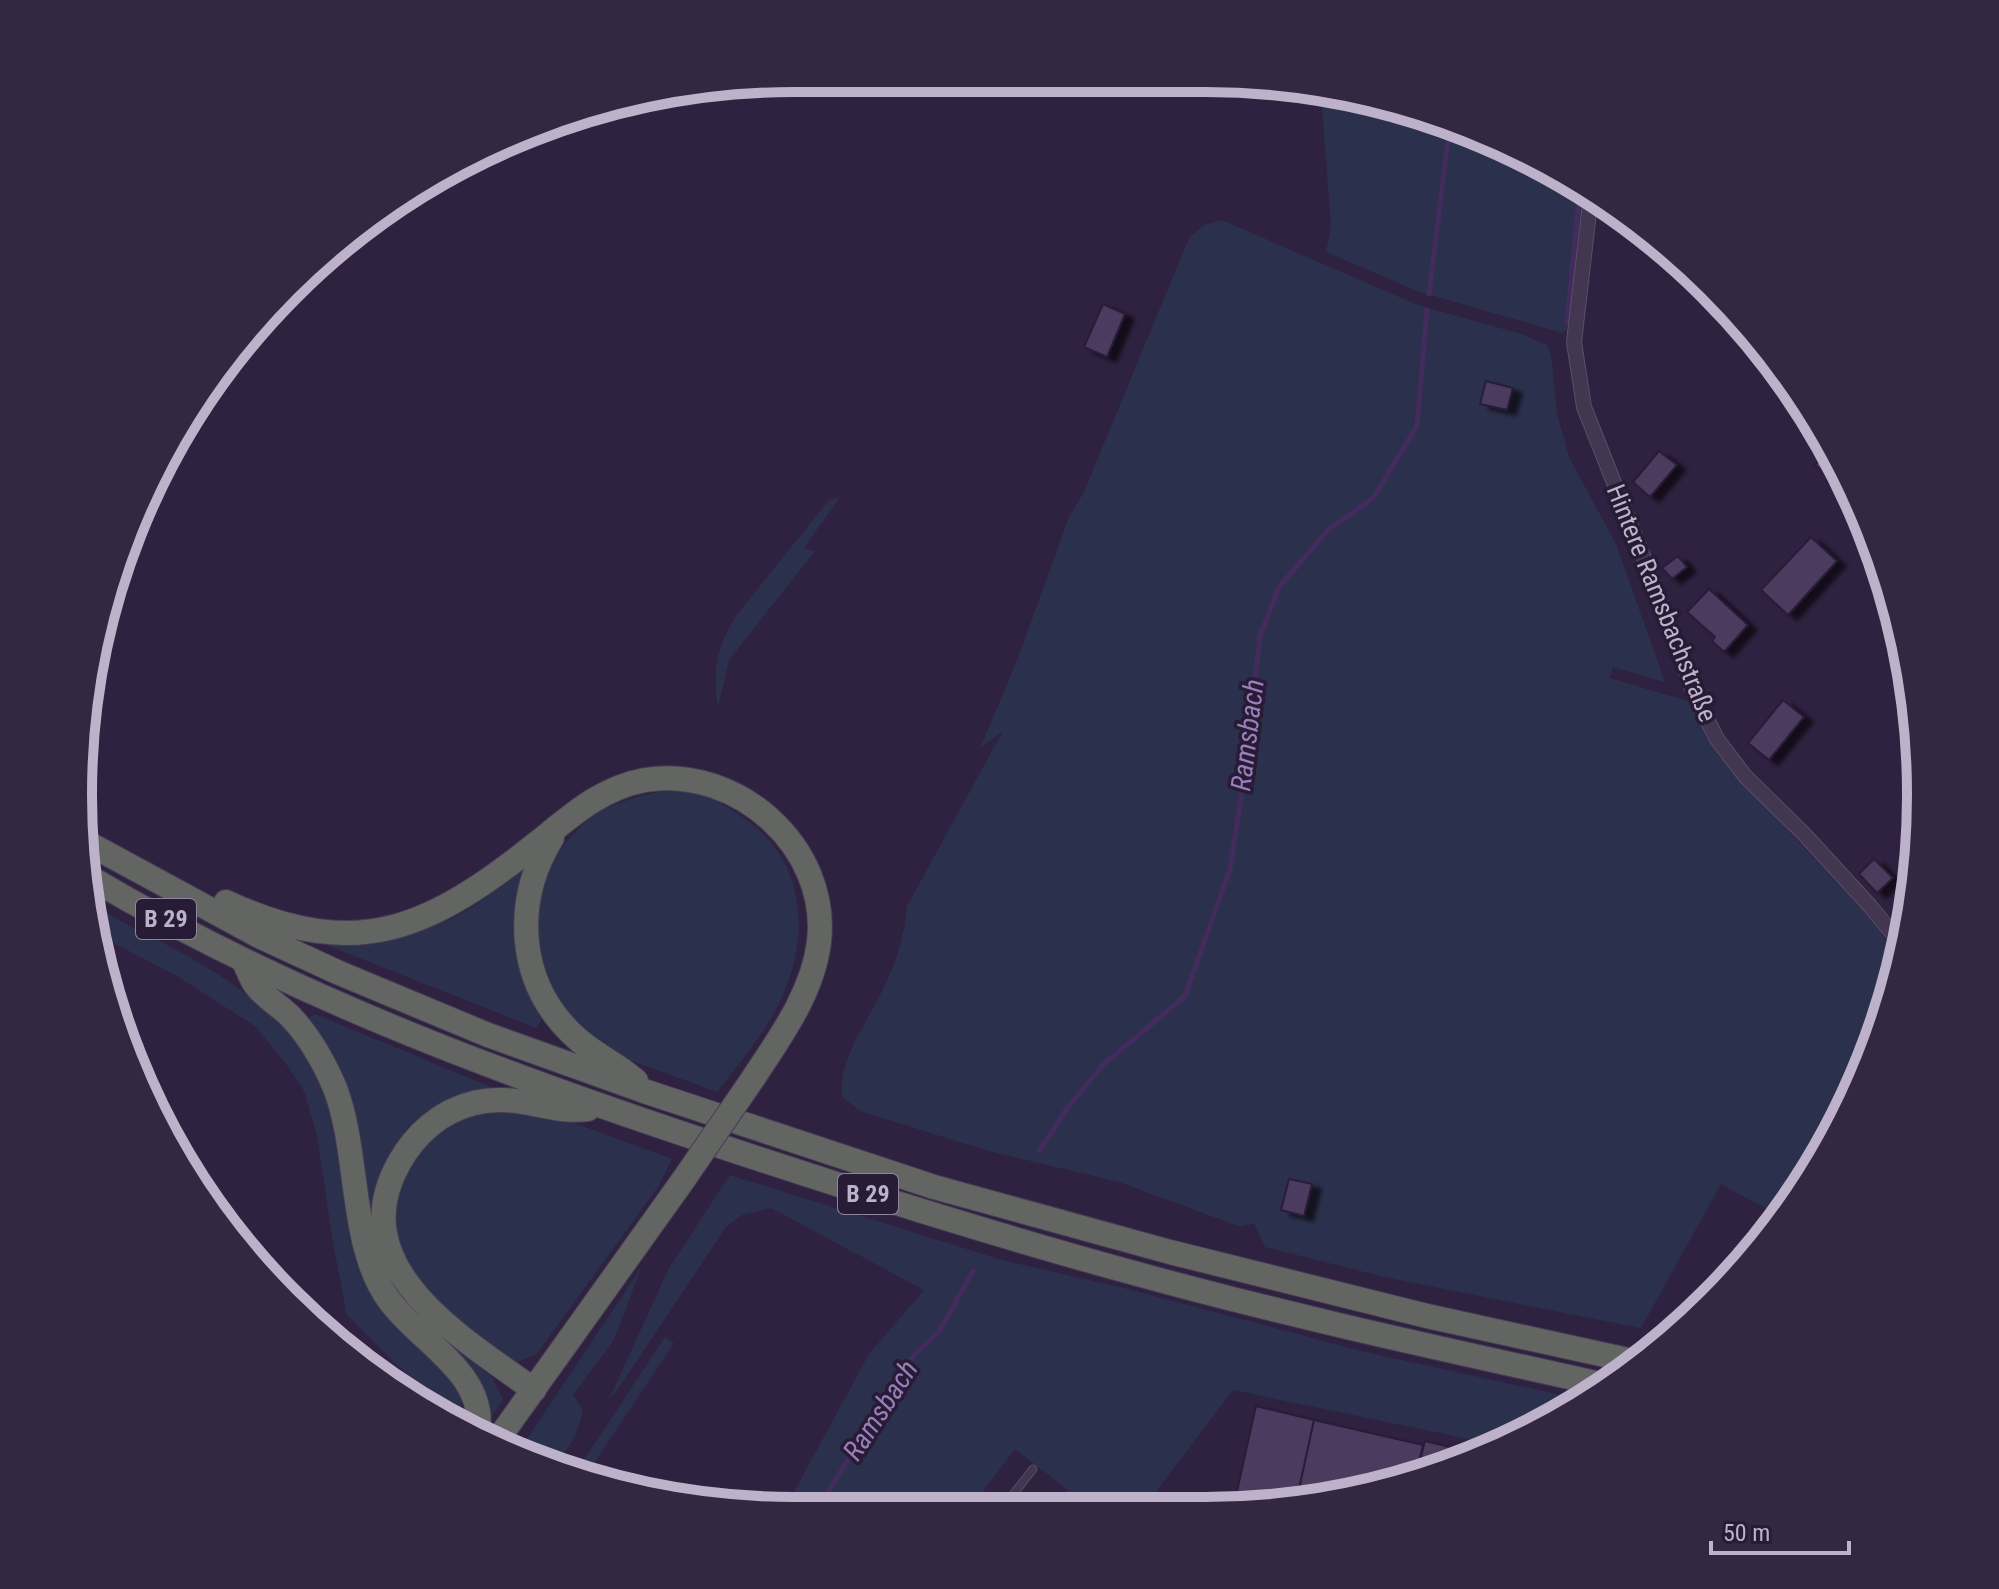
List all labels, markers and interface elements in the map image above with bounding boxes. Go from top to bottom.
street label: Hintere Ramsbachstraße [1601,480,1723,726]
water label: Ramsbach [1224,677,1271,793]
road number: B 29 [136,899,196,939]
road number: B 29 [838,1174,898,1214]
water label: Ramsbach [836,1354,925,1466]
scale bar [1711,1505,1849,1555]
text: 50 m [1723,1519,1770,1547]

